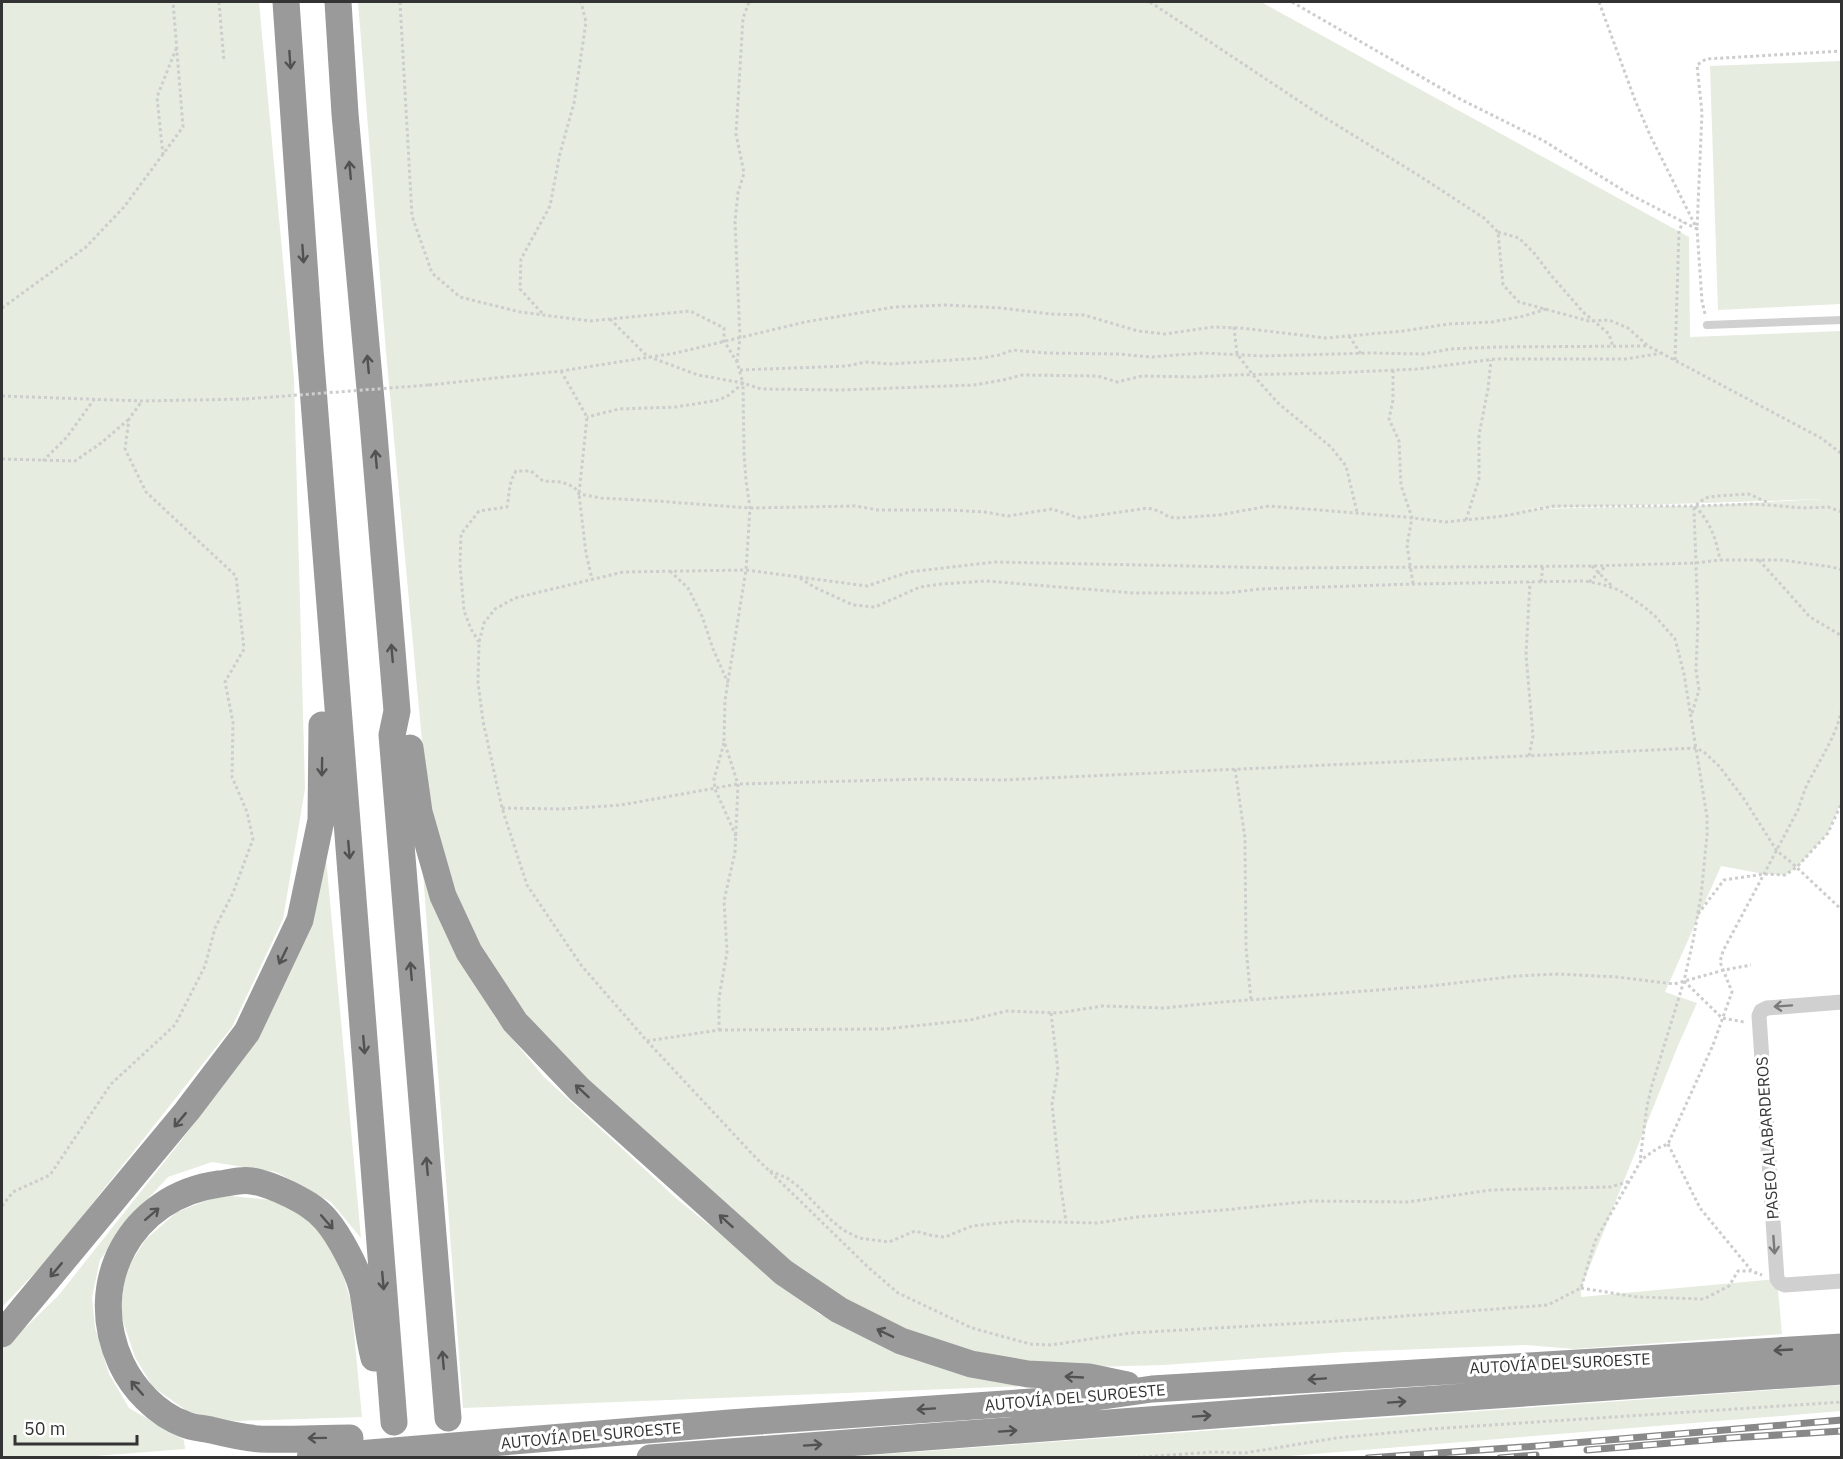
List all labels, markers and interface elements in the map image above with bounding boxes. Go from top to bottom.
one-way arrow [285,49,296,69]
one-way arrow [344,160,355,180]
one-way arrow [298,244,309,264]
one-way arrow [362,355,373,374]
one-way arrow [371,449,382,469]
one-way arrow [386,643,397,663]
one-way arrow [317,756,328,776]
one-way arrow [343,840,354,860]
one-way arrow [277,946,289,964]
one-way arrow [406,962,417,982]
one-way arrow [1774,1001,1794,1012]
one-way arrow [359,1034,370,1054]
street label: PASEO ALABARDEROS [1751,1056,1783,1220]
one-way arrow [574,1084,589,1098]
one-way arrow [173,1112,187,1127]
one-way arrow [422,1156,433,1176]
one-way arrow [144,1207,159,1221]
one-way arrow [320,1214,334,1229]
one-way arrow [719,1214,734,1228]
one-way arrow [1769,1234,1780,1254]
one-way arrow [49,1262,62,1278]
one-way arrow [377,1271,388,1291]
one-way arrow [877,1326,895,1338]
one-way arrow [1774,1345,1794,1356]
street label: AUTOVÍA DEL SUROESTE [1469,1347,1651,1378]
one-way arrow [437,1351,448,1371]
one-way arrow [1064,1371,1084,1382]
one-way arrow [1308,1373,1328,1384]
street label: AUTOVÍA DEL SUROESTE [984,1378,1166,1415]
one-way arrow [130,1381,144,1396]
one-way arrow [1386,1396,1406,1407]
one-way arrow [917,1404,937,1415]
scale bar [15,1408,136,1446]
one-way arrow [1192,1410,1212,1421]
street label: AUTOVÍA DEL SUROESTE [500,1416,682,1453]
text: 50 m [24,1417,66,1440]
one-way arrow [997,1425,1017,1436]
one-way arrow [308,1432,328,1444]
one-way arrow [803,1439,823,1450]

